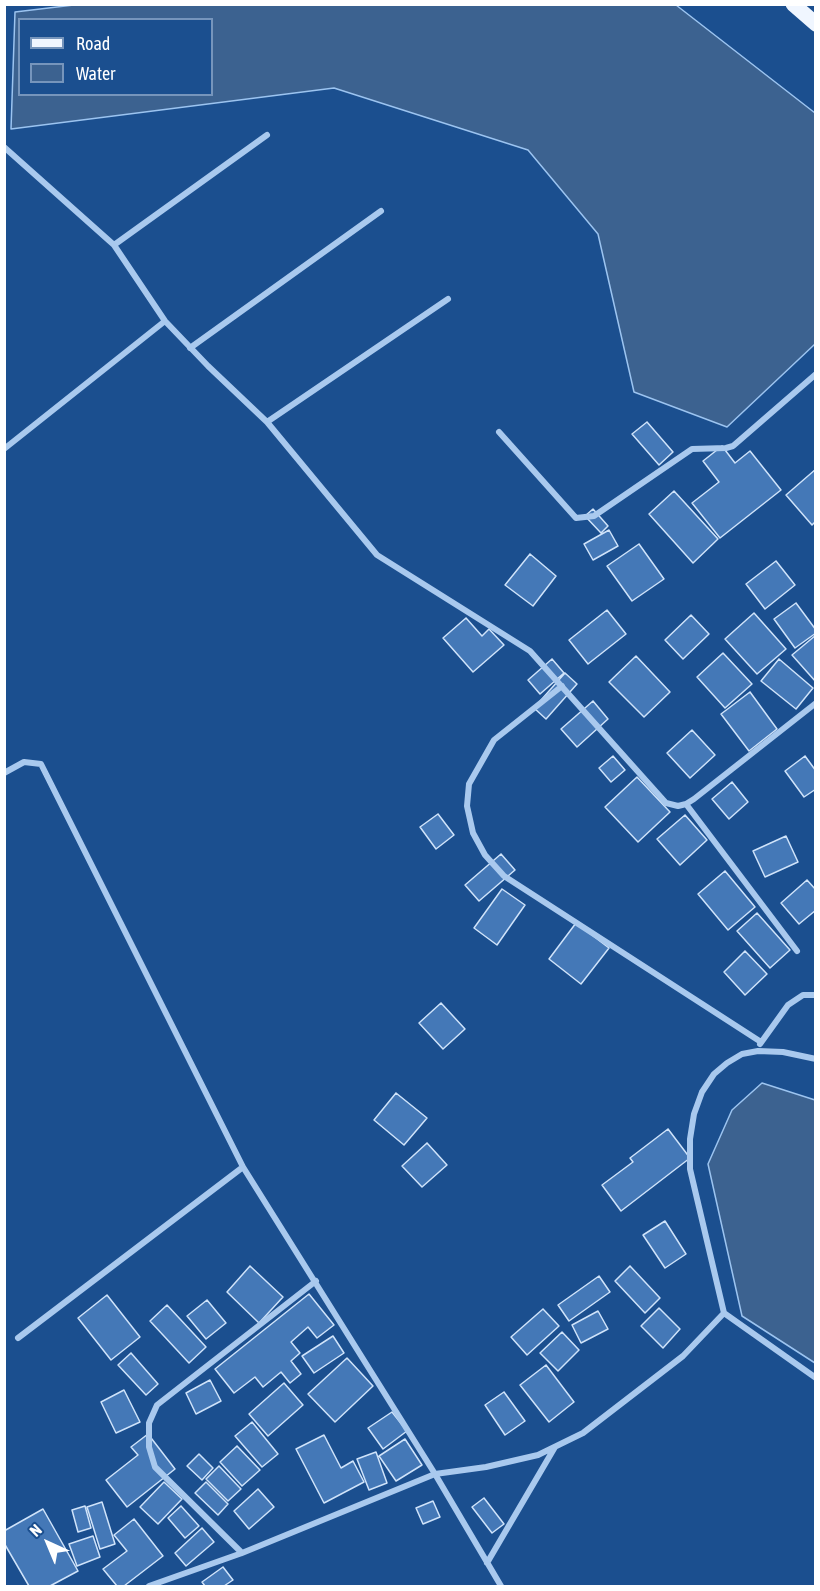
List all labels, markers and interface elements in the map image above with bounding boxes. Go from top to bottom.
legend [18,18,213,96]
text: Road [76,33,110,54]
text: Water [76,63,115,84]
north arrow [18,1513,78,1573]
text: N [26,1520,45,1540]

